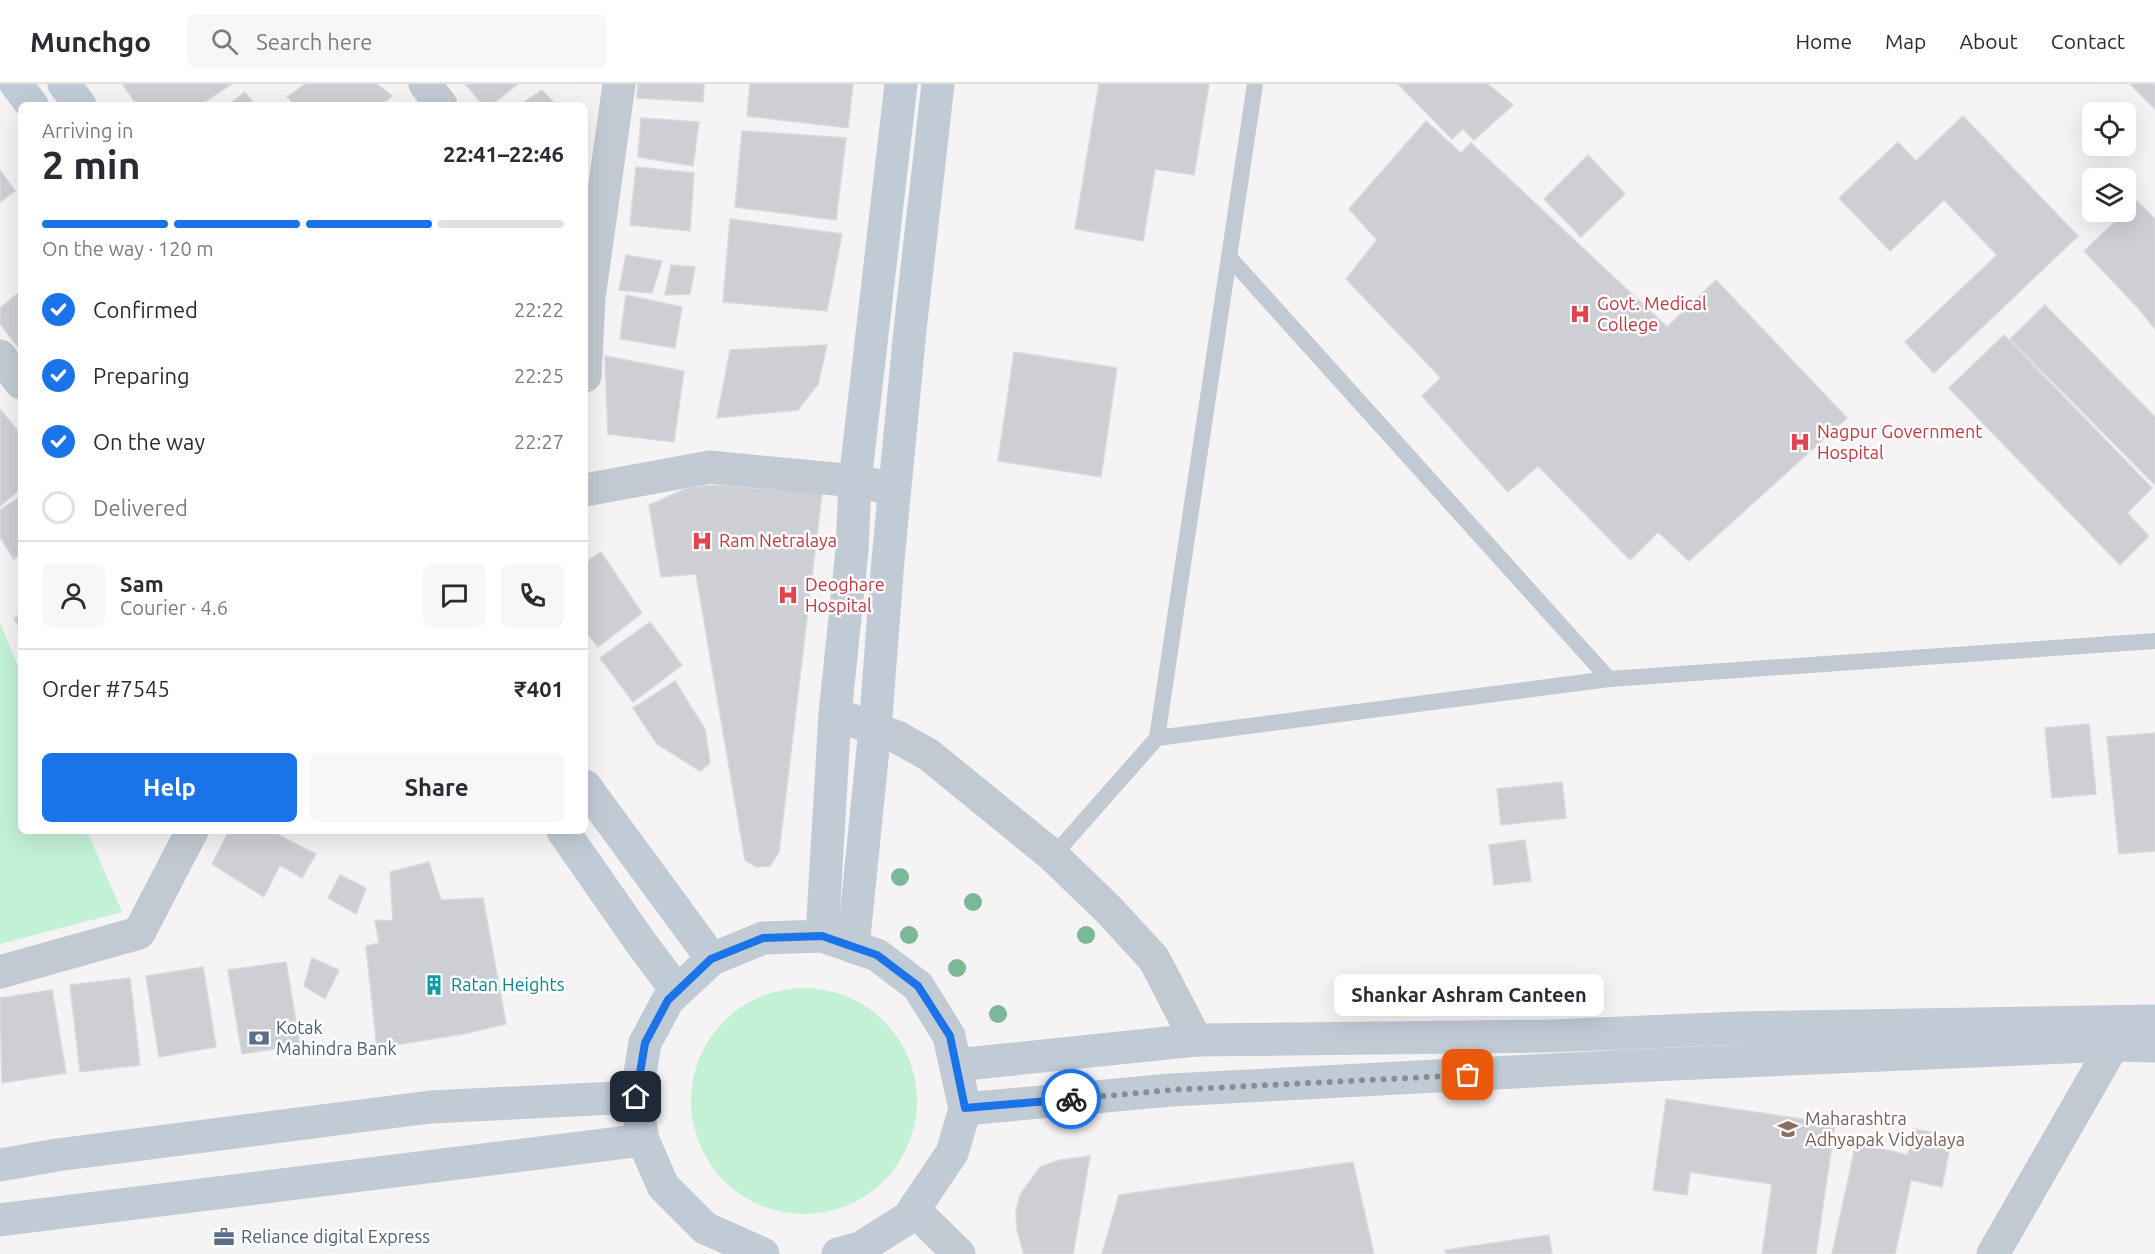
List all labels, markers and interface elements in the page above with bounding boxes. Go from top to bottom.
search box [187,14,607,68]
icon: search [208,25,241,58]
text: Munchgo [30,26,151,57]
text: Search here [256,29,372,54]
text: Home [1795,29,1852,53]
text: Map [1885,29,1926,53]
text: About [1959,29,2018,53]
text: Contact [2051,29,2125,53]
map controls [2082,102,2136,222]
button: locate [2082,102,2136,156]
text: Arriving in [42,119,133,142]
text: 22:41–22:46 [443,141,564,166]
text: 2 min [42,143,141,186]
button: layers [2082,168,2136,222]
text: On the way · 120 m [42,237,214,260]
icon: check [42,293,75,326]
place label: Govt. Medical College [1597,293,1707,334]
text: Confirmed [93,297,198,322]
text: 22:22 [514,298,564,321]
hospital icon: Govt. Medical College [1568,302,1592,326]
icon: check [42,359,75,392]
text: Preparing [93,363,190,388]
text: 22:25 [514,364,564,387]
place label: Nagpur Government Hospital [1817,421,1982,462]
icon: check [42,425,75,458]
text: On the way [93,429,205,454]
text: 22:27 [514,430,564,453]
hospital icon: Nagpur Government Hospital [1788,430,1812,454]
text: Delivered [93,495,188,520]
hospital icon: Ram Netralaya [690,529,714,553]
place label: Ram Netralaya [719,530,837,550]
button: person [42,564,105,627]
button: chat [423,564,486,627]
button: phone [501,564,564,627]
text: Sam [120,571,164,596]
place label: Deoghare Hospital [805,574,885,615]
hospital icon: Deoghare Hospital [776,583,800,607]
text: Courier · 4.6 [120,596,228,619]
text: Order #7545 [42,676,170,701]
text: ₹401 [514,676,564,701]
button: Help [42,753,297,822]
button: Share [309,753,564,822]
building icon: Ratan Heights [422,973,446,997]
callout: Shankar Ashram Canteen [1333,973,1603,1015]
place label: Ratan Heights [451,974,565,994]
text: Shankar Ashram Canteen [1351,983,1587,1006]
place label: Kotak Mahindra Bank [276,1017,397,1058]
bank icon: Kotak Mahindra Bank [247,1026,271,1050]
pin [1442,1049,1493,1100]
icon: bag [1451,1058,1484,1091]
courier [1041,1069,1101,1129]
pin [610,1071,661,1122]
icon: home [619,1080,652,1113]
icon: bike [1055,1083,1088,1116]
place label: Maharashtra Adhyapak Vidyalaya [1805,1108,1965,1149]
school or university icon: Maharashtra Adhyapak Vidyalaya [1776,1117,1800,1141]
office icon: Reliance digital Express [212,1225,236,1249]
place label: Reliance digital Express [241,1226,430,1246]

